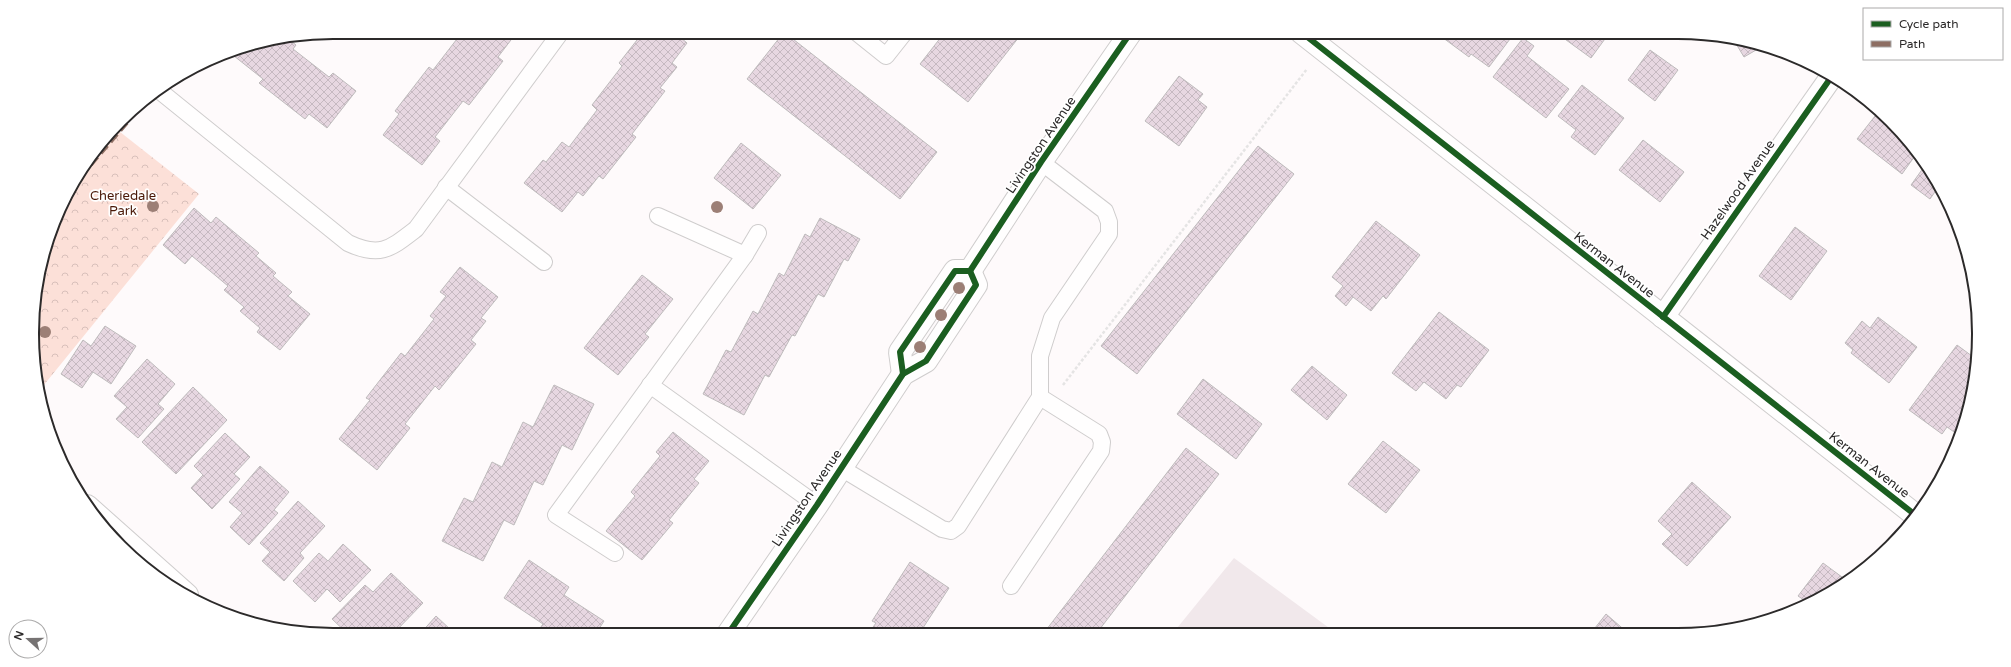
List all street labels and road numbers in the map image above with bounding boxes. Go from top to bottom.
street label: Livingston Avenue [1003,93,1079,197]
street label: Hazelwood Avenue [1698,137,1778,243]
street label: Kerman Avenue [1570,228,1658,302]
street label: Kerman Avenue [1825,428,1913,502]
street label: Livingston Avenue [769,446,845,550]

